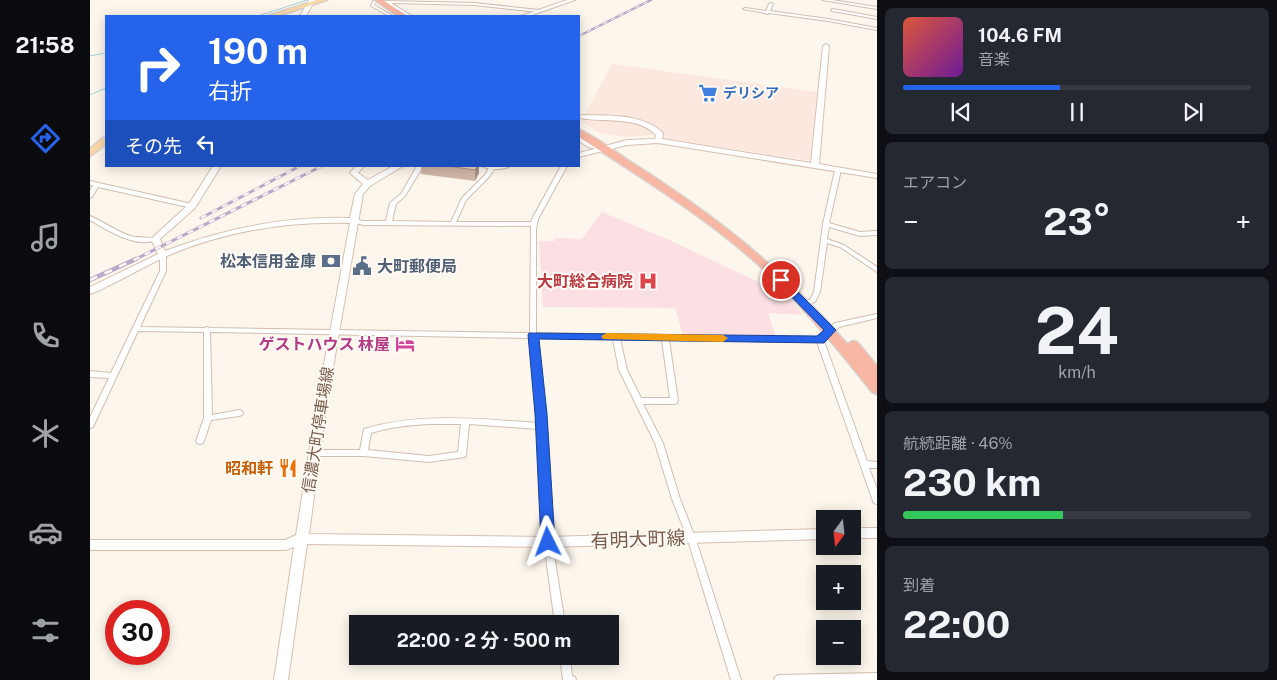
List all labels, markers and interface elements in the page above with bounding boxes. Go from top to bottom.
text: 104.6 FM [978,24,1062,46]
text: 190 m [208,31,308,72]
text: 21:58 [16,32,74,58]
icon: right [125,35,190,100]
text: 音楽 [978,50,1010,69]
text: 右折 [208,78,252,104]
supermarket icon: デリシア [697,82,719,104]
place label: デリシア [723,85,779,101]
icon: previous [947,98,975,126]
icon: pause [1063,98,1091,126]
icon: next [1179,98,1207,126]
icon: directions [28,121,63,156]
icon: left [192,130,220,158]
text: その先 [125,135,182,157]
text: エアコン [903,173,967,192]
text: 23° [1043,199,1111,244]
text: − [903,205,919,238]
text: + [1235,205,1251,238]
icon: music [28,220,63,255]
bank icon: 松本信用金庫 [320,250,342,272]
place label: 松本信用金庫 [220,252,316,271]
public building icon: 大町郵便局 [351,255,373,277]
place label: 大町郵便局 [377,257,457,276]
pin [760,259,802,301]
icon: arrive [767,266,795,294]
hospital icon: 大町総合病院 [637,270,659,292]
place label: 大町総合病院 [537,272,633,291]
text: 24 [1035,292,1119,369]
icon: phone [28,318,63,353]
hotel icon: ゲストハウス 林屋 [394,333,416,355]
place label: ゲストハウス 林屋 [258,335,390,354]
text: km/h [1058,363,1096,382]
street label: 信濃大町停車場線 [299,365,337,495]
icon: climate [28,416,63,451]
text: 航続距離 · 46% [903,434,1013,453]
restaurant icon: 昭和軒 [277,457,299,479]
place label: 昭和軒 [225,459,273,478]
text: 230 km [903,460,1041,505]
north arrow [816,510,861,555]
map controls [816,510,861,665]
icon: car [28,515,63,550]
position arrow [521,515,573,567]
street label: 有明大町線 [590,526,686,552]
button: + [816,565,861,610]
text: 到着 [903,576,935,595]
speed limit sign: 30 [105,600,170,665]
text: 22:00 [903,602,1010,647]
icon: filters [28,613,63,648]
button: − [816,620,861,665]
text: 22:00 · 2 分 · 500 m [397,629,571,651]

